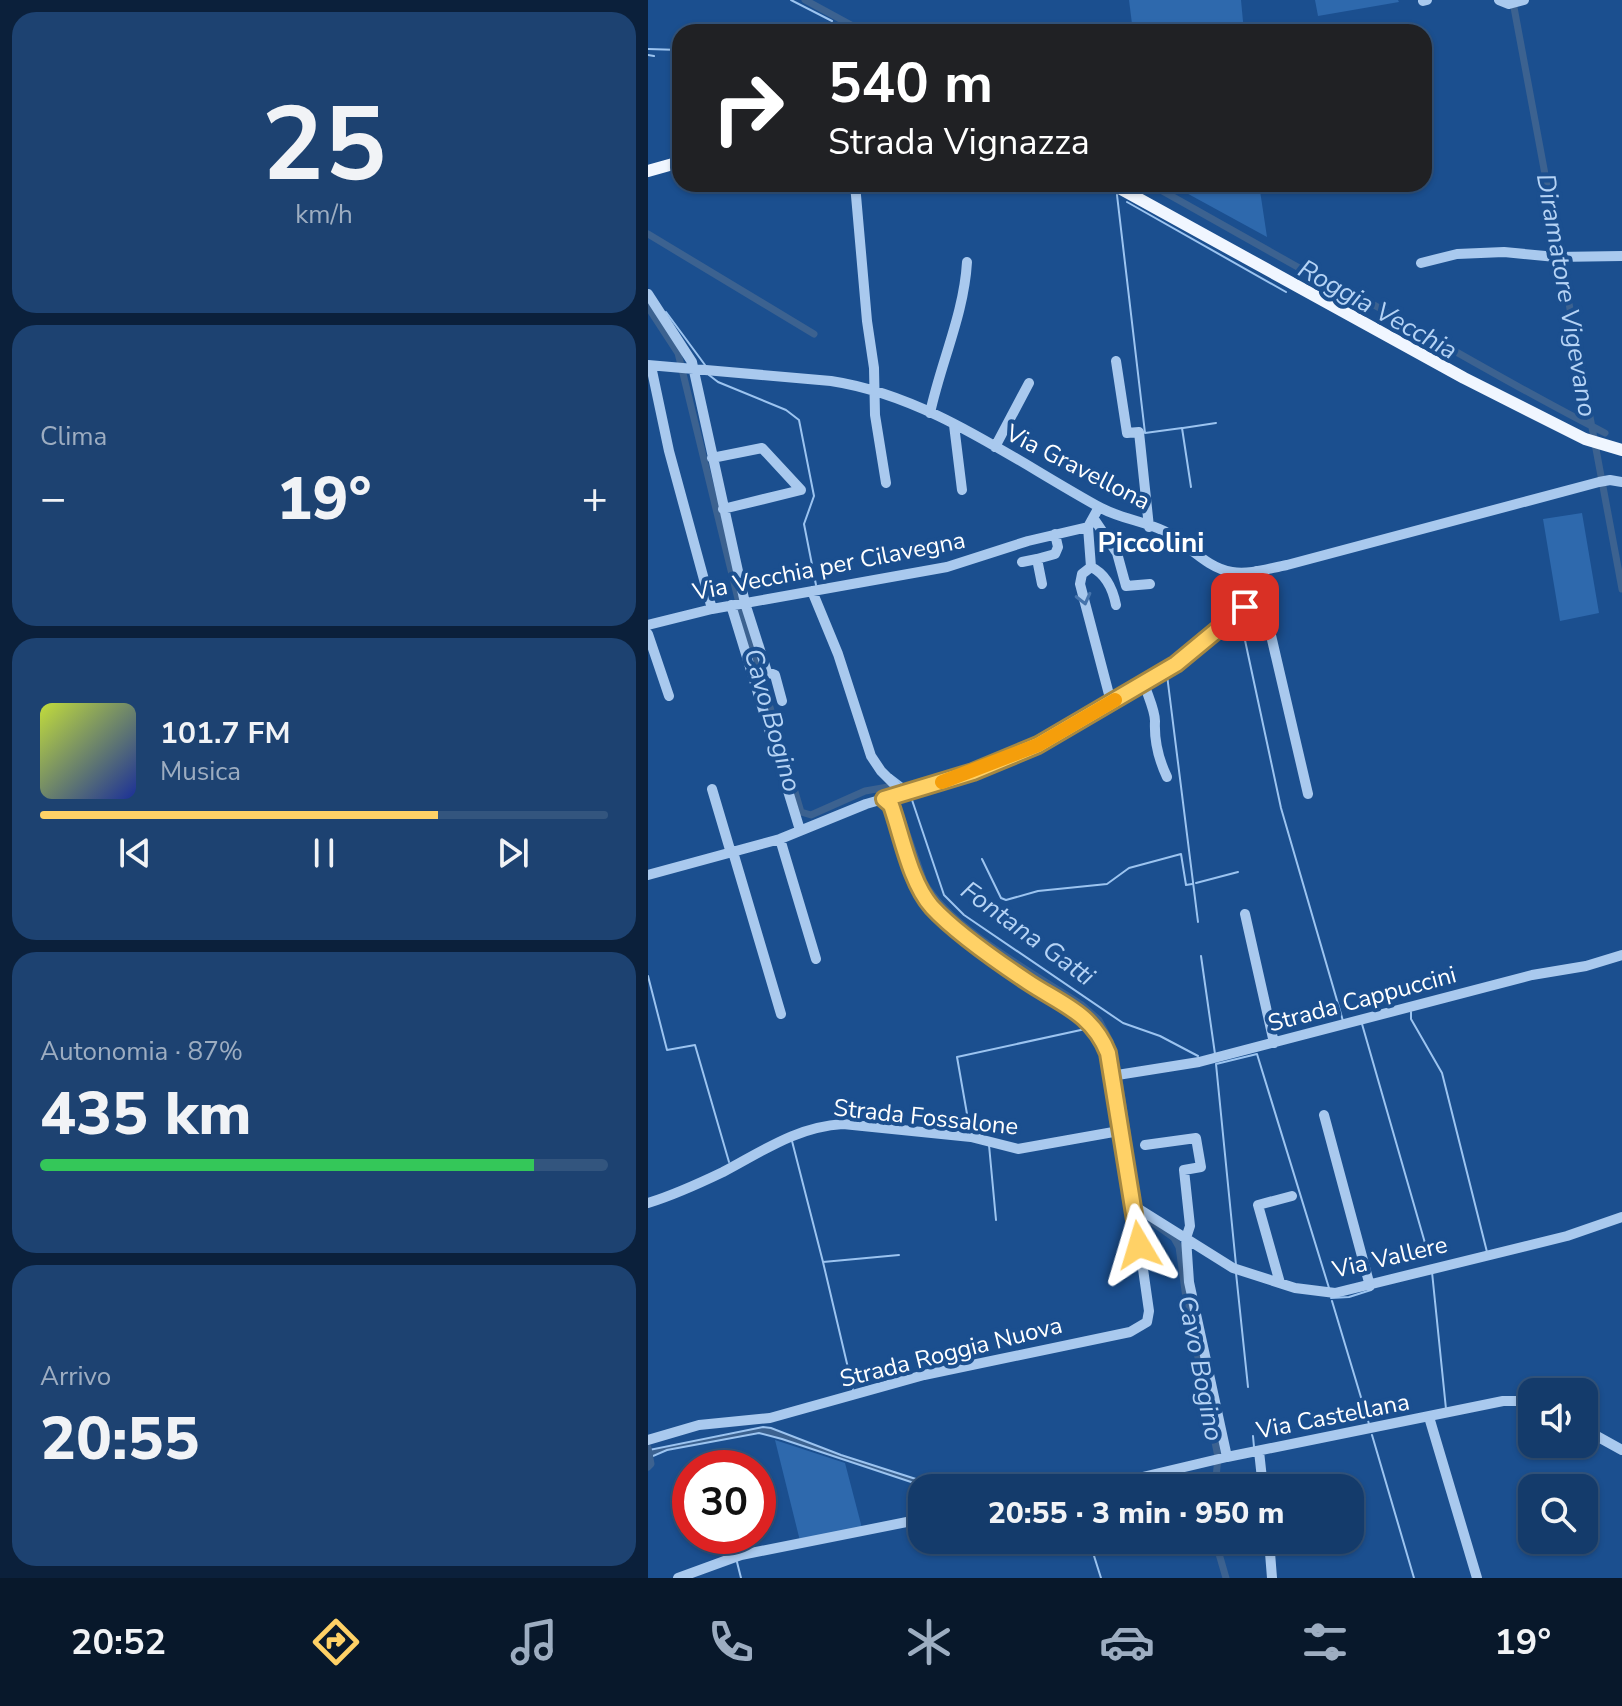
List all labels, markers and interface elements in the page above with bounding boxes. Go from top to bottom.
text: 540 m [828,45,993,122]
icon: right [696,56,800,160]
text: 25 [262,74,386,216]
text: Strada Vignazza [828,118,1090,167]
water label: Diramatore Vigevano [1528,171,1605,419]
text: km/h [295,197,353,232]
water label: Roggia Vecchia [1292,251,1464,368]
street label: Via Gravellona [999,416,1156,517]
text: Clima [40,419,107,454]
text: 19° [276,458,372,540]
text: − [40,469,66,529]
text: + [582,469,608,529]
street label: Via Vecchia per Cilavegna [689,524,968,608]
district label: Piccolini [1098,524,1205,562]
pin [1211,573,1279,641]
icon: arrive [1223,585,1267,629]
one-way arrow [1074,592,1091,606]
water label: Cavo Bogino [735,644,810,796]
text: 101.7 FM [160,713,290,754]
text: Musica [160,754,241,789]
icon: previous [113,831,157,875]
icon: pause [302,831,346,875]
icon: next [491,831,535,875]
water label: Fontana Gatti [954,873,1103,994]
street label: Strada Cappuccini [1264,958,1460,1040]
text: Autonomia · 87% [40,1034,243,1069]
text: 435 km [40,1073,252,1155]
street label: Strada Fossalone [832,1091,1020,1143]
position arrow [1097,1203,1181,1287]
street label: Via Vallere [1328,1228,1451,1286]
water label: Cavo Bogino [1169,1292,1232,1444]
street label: Strada Roggia Nuova [836,1309,1066,1395]
text: Arrivo [40,1359,111,1394]
map controls [1518,1378,1598,1554]
button: sound [1518,1378,1598,1458]
street label: Via Castellana [1253,1385,1412,1447]
text: 20:55 [40,1398,200,1480]
speed limit sign: 30 [672,1450,776,1554]
button: search [1518,1474,1598,1554]
text: 20:55 · 3 min · 950 m [988,1493,1284,1534]
icon: directions [308,1614,364,1670]
icon: music [506,1614,562,1670]
icon: phone [703,1614,759,1670]
icon: climate [901,1614,957,1670]
icon: car [1099,1614,1155,1670]
icon: filters [1297,1614,1353,1670]
text: 20:52 [71,1618,166,1667]
text: 19° [1494,1618,1551,1667]

